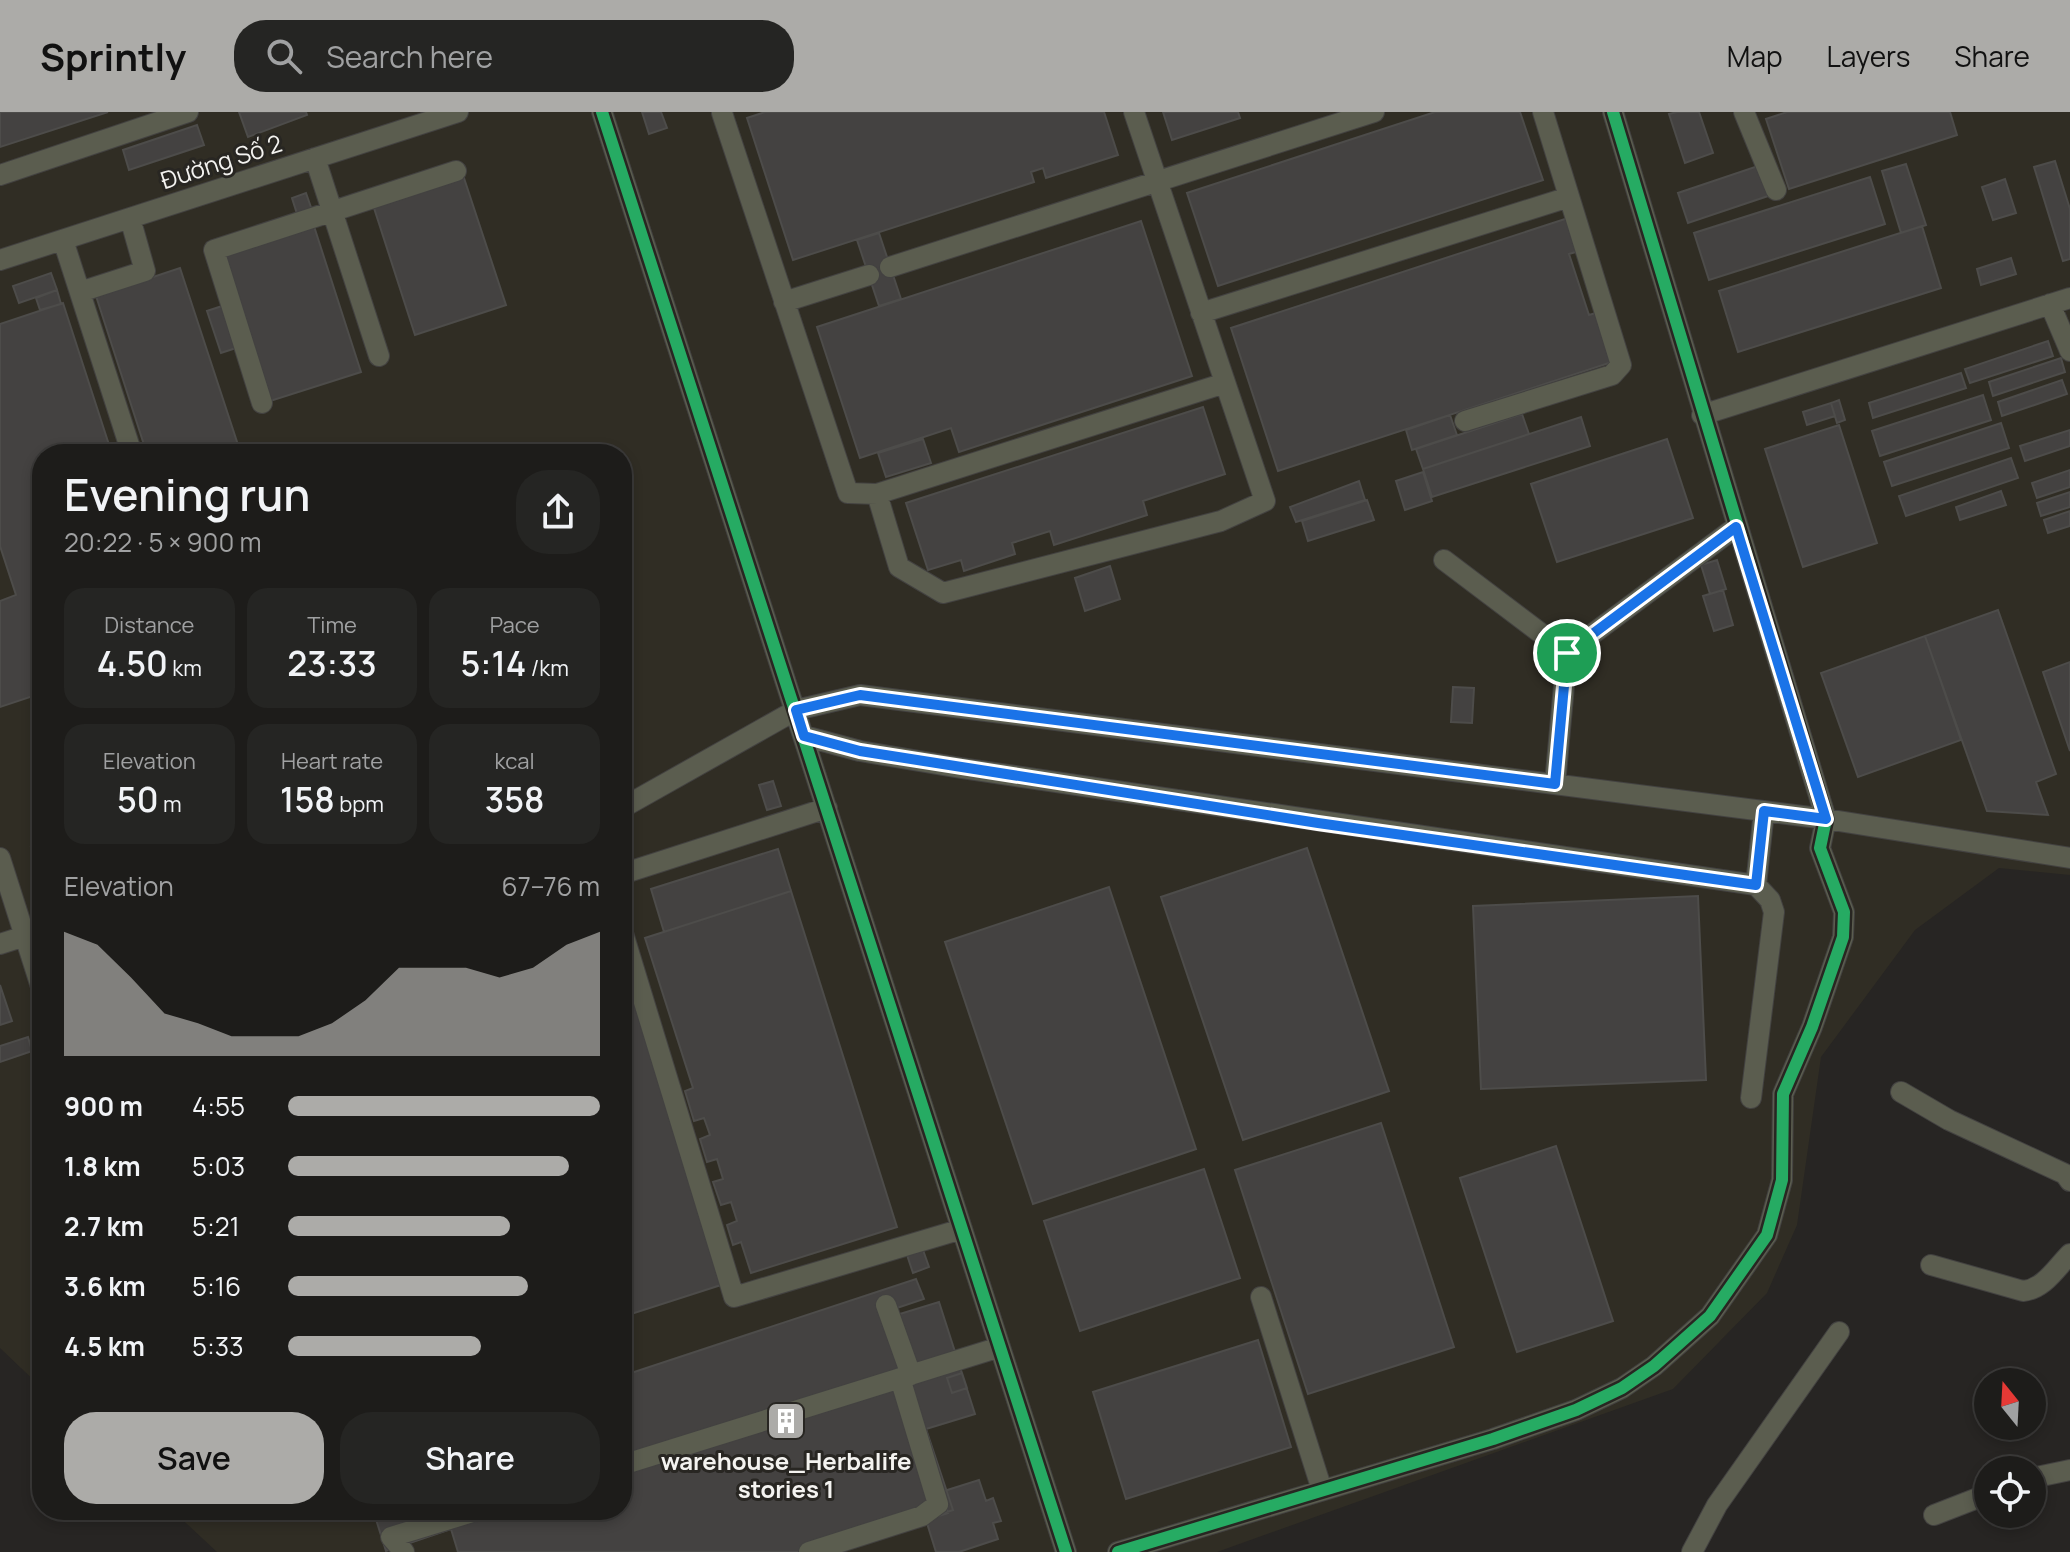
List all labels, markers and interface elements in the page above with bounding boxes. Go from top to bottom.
search box [234,20,794,92]
text: Sprintly [40,30,186,82]
icon: search [262,34,306,78]
text: Search here [326,36,493,77]
text: Map [1727,37,1783,75]
text: Layers [1827,37,1910,75]
text: Share [1954,37,2030,75]
street label: Đường Số 2 [156,126,286,196]
text: Evening run [64,464,310,524]
button: share [516,470,600,554]
text: 20:22 · 5 × 900 m [64,524,262,560]
text: Distance [104,610,194,640]
text: Time [307,610,357,640]
text: Pace [490,610,540,640]
pin [1533,619,1601,687]
icon: arrive [1545,631,1589,675]
text: 4.50 [97,640,168,686]
text: 23:33 [287,640,377,686]
text: 5:14 [461,640,526,686]
text: km [168,653,202,683]
text: /km [526,653,569,683]
text: Elevation [103,746,196,776]
text: Heart rate [281,746,383,776]
text: kcal [495,746,535,776]
text: 50 [117,776,159,822]
text: 158 [280,776,335,822]
text: 358 [485,776,545,822]
text: m [159,789,182,819]
text: bpm [335,789,384,819]
text: Elevation [64,868,174,904]
text: 67–76 m [502,868,600,904]
text: 900 m [64,1088,143,1124]
text: 4:55 [192,1088,245,1124]
text: 1.8 km [64,1148,141,1184]
text: 5:03 [192,1148,245,1184]
text: 2.7 km [64,1208,144,1244]
text: 5:21 [192,1208,240,1244]
text: 3.6 km [64,1268,146,1304]
text: 5:16 [192,1268,241,1304]
text: 4.5 km [64,1328,145,1364]
text: 5:33 [192,1328,244,1364]
north arrow [1974,1368,2046,1440]
map controls [1974,1368,2046,1528]
building icon: warehouse_Herbalife stories 1 [765,1400,807,1442]
button: Save [64,1412,324,1504]
button: Share [340,1412,600,1504]
place label: warehouse_Herbalife stories 1 [661,1444,911,1505]
button: locate [1974,1456,2046,1528]

